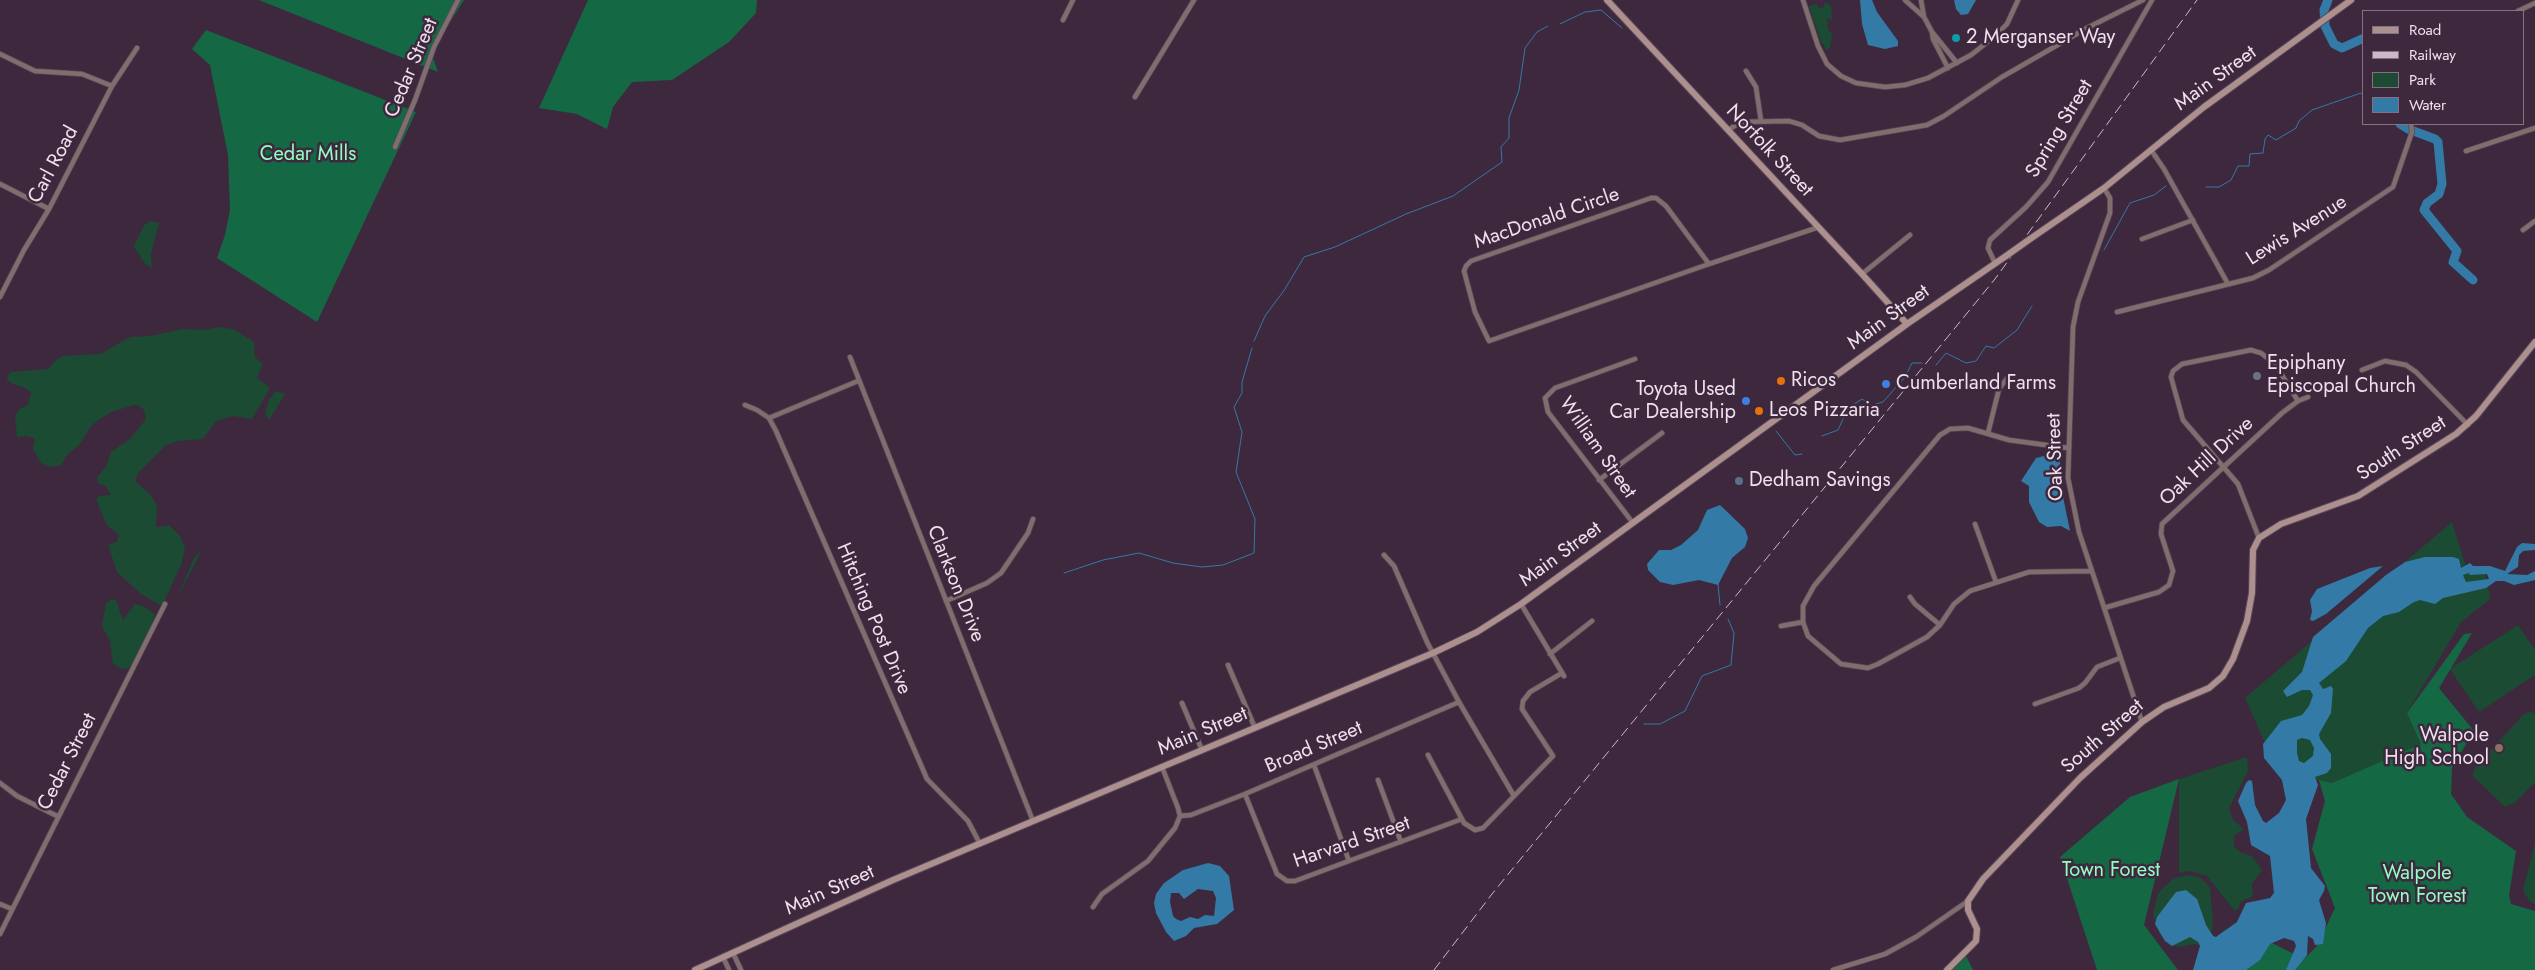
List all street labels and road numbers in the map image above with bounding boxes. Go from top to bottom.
street label: Cedar Street [380,15,444,121]
street label: Main Street [2170,41,2262,117]
street label: Spring Street [2021,76,2099,182]
street label: Norfolk Street [1720,100,1818,202]
street label: Carl Road [24,122,84,208]
street label: MacDonald Circle [1471,183,1623,255]
street label: Lewis Avenue [2242,191,2352,271]
street label: Main Street [1843,280,1935,356]
street label: William Street [1553,393,1641,503]
street label: South Street [2353,411,2451,487]
street label: Oak Street [2042,413,2070,501]
street label: Oak Hill Drive [2155,413,2259,511]
street label: Main Street [1515,517,1607,593]
street label: Clarkson Drive [921,522,989,646]
street label: Hitching Post Drive [830,540,916,698]
street label: South Street [2057,695,2149,779]
street label: Main Street [1154,702,1252,762]
street label: Cedar Street [33,710,103,814]
street label: Broad Street [1262,717,1366,779]
street label: Harvard Street [1291,812,1413,874]
street label: Main Street [782,861,878,921]

